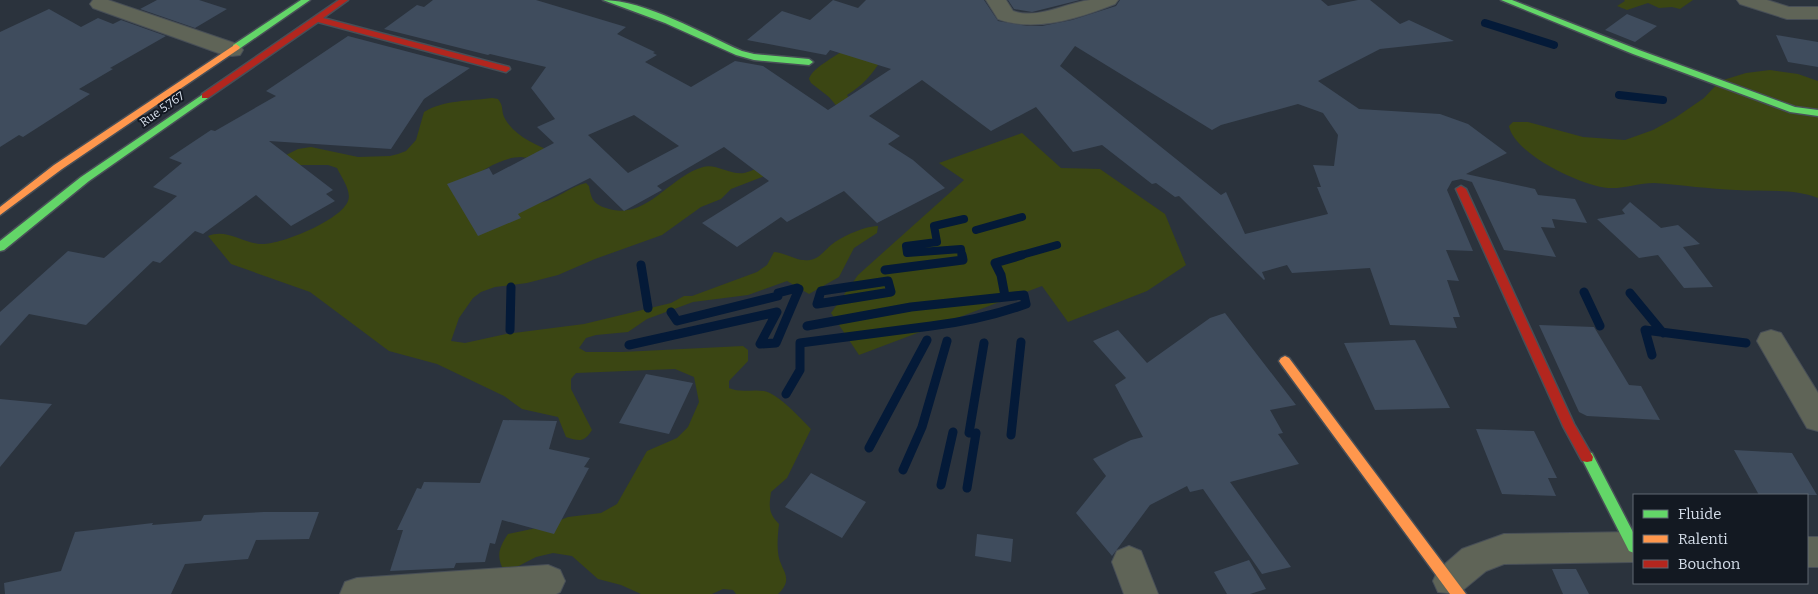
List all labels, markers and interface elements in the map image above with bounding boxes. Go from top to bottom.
street label: Rue 5.767 [137,89,187,129]
legend [1633,494,1808,584]
text: Fluide [1678,505,1721,523]
text: Ralenti [1678,530,1728,548]
text: Bouchon [1678,555,1741,573]

